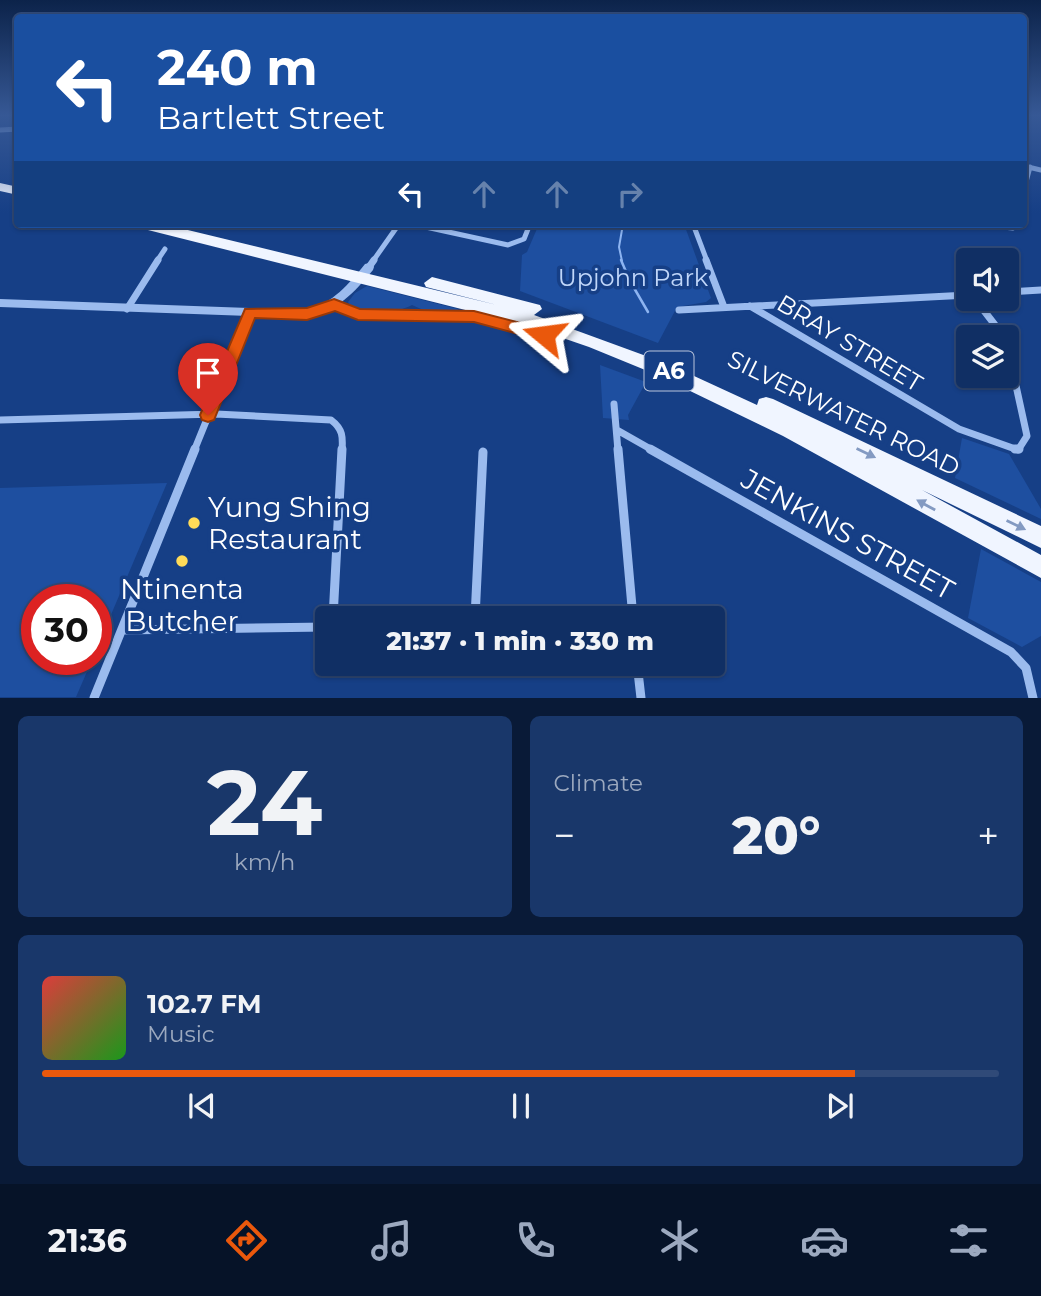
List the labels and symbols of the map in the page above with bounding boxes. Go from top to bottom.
park label: Upjohn Park [558,263,709,292]
street label: BRAY STREET [772,288,928,398]
position arrow [507,298,581,372]
pin [178,343,238,415]
street label: SILVERWATER ROAD [723,344,965,482]
road number: A6 [644,352,694,390]
one-way arrow [856,447,876,458]
street label: JENKINS STREET [735,461,960,607]
place label: Yung Shing Restaurant [208,490,371,556]
one-way arrow [916,499,936,511]
marker: Yung Shing Restaurant [186,515,202,531]
one-way arrow [1006,519,1026,531]
marker: Ntinenta Butcher [174,553,190,569]
place label: Ntinenta Butcher [120,572,244,638]
speed limit sign: 30 [21,584,112,675]

